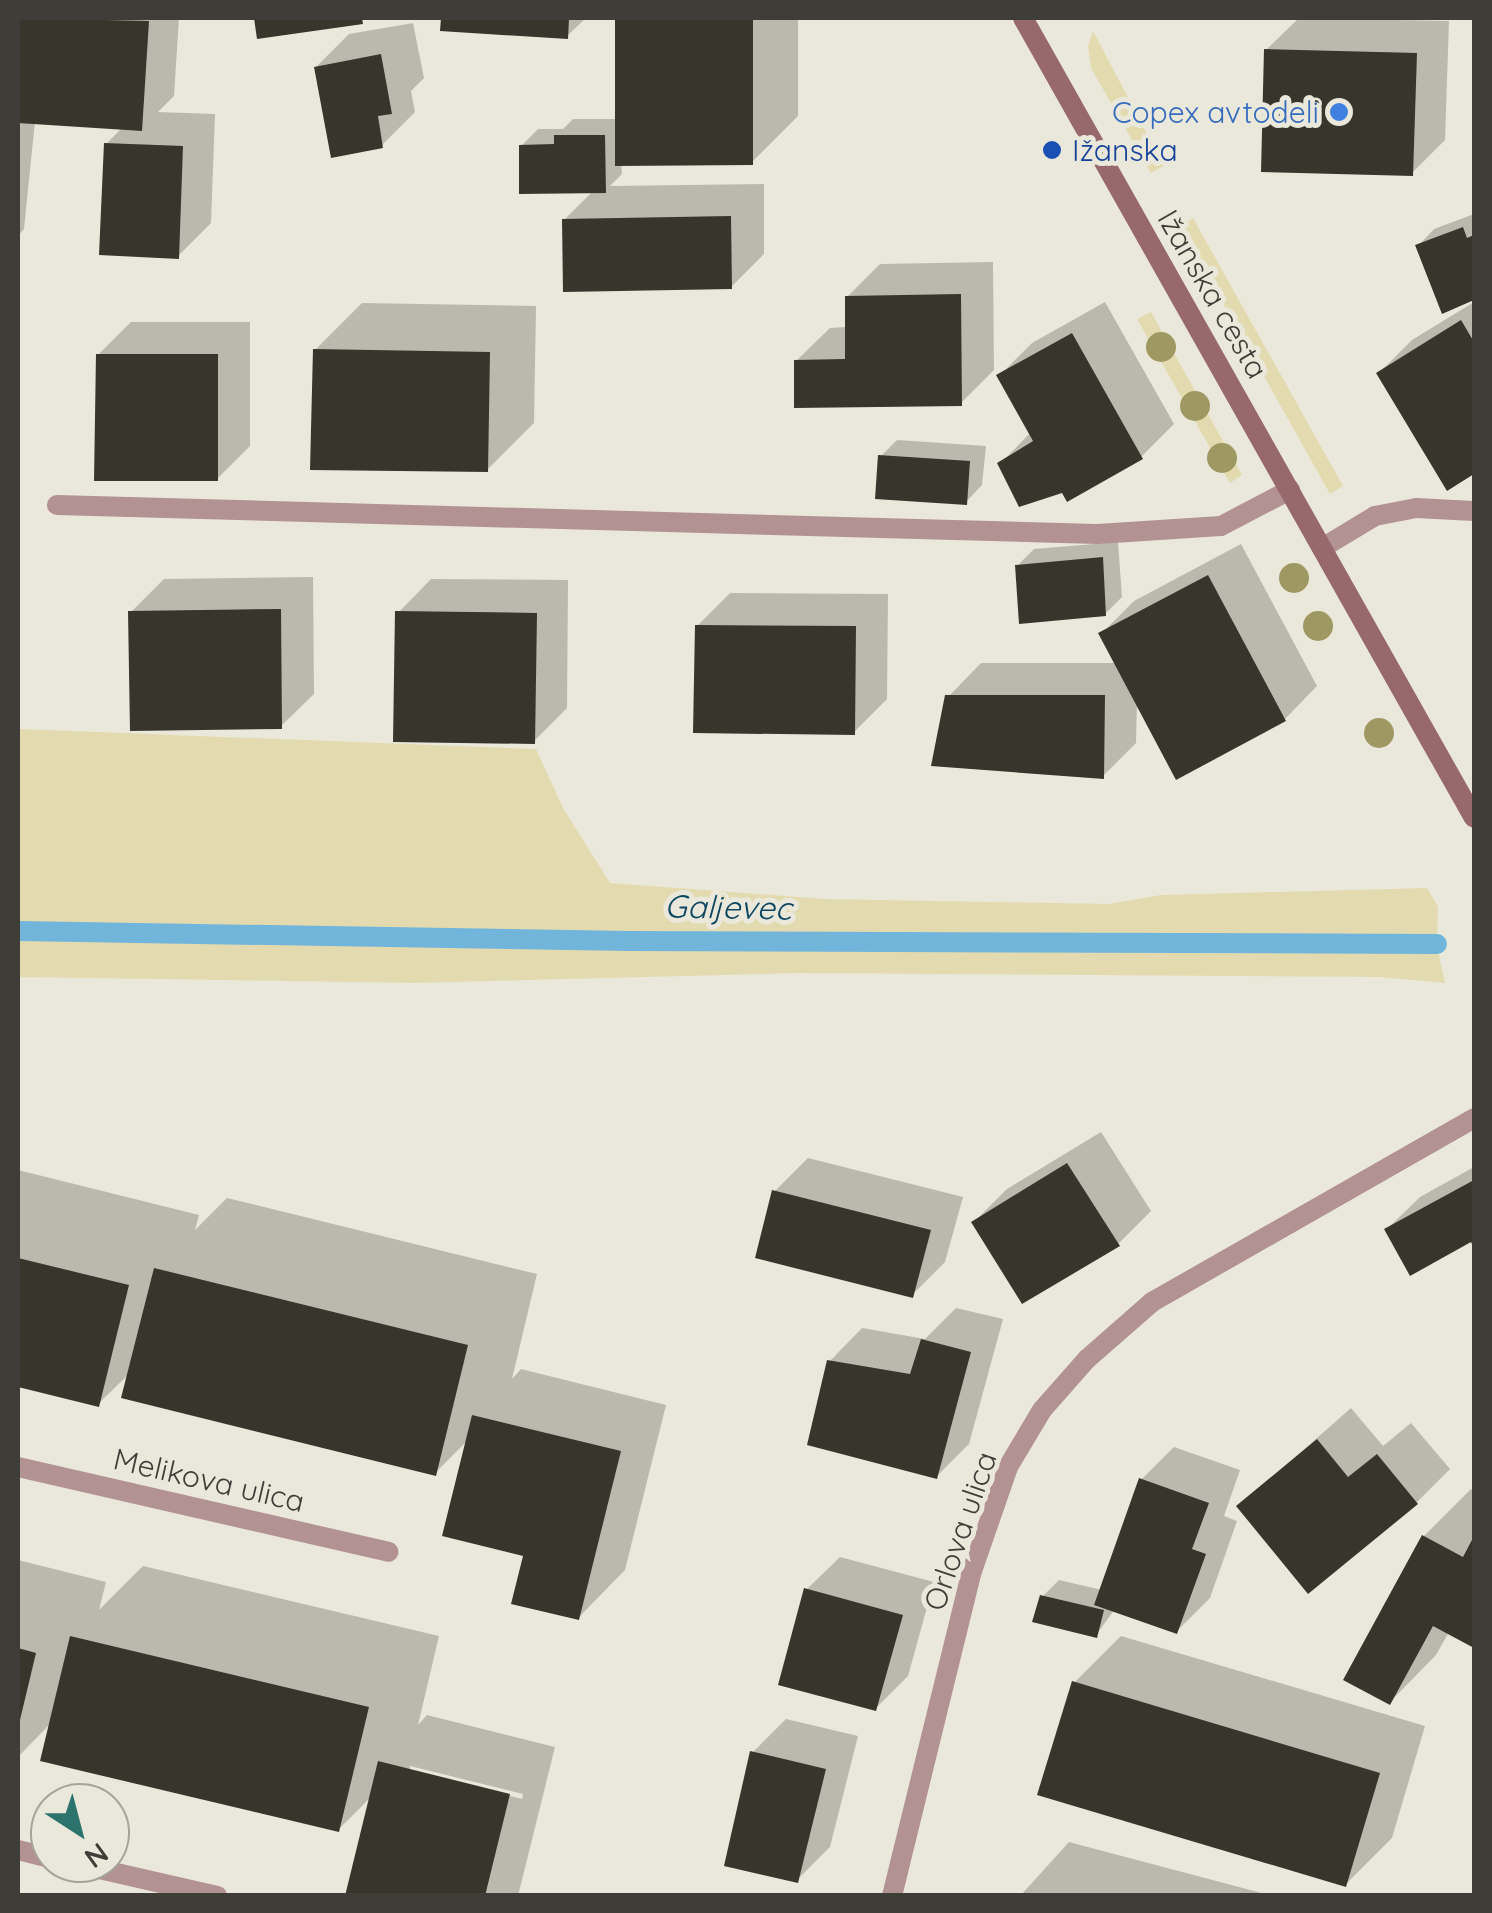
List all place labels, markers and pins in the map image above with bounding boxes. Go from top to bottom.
place label: Copex avtodeli [1112,94,1319,130]
marker: Copex avtodeli [1328,101,1350,123]
place label: Ižanska [1072,132,1178,168]
marker: Ižanska [1041,139,1063,161]

